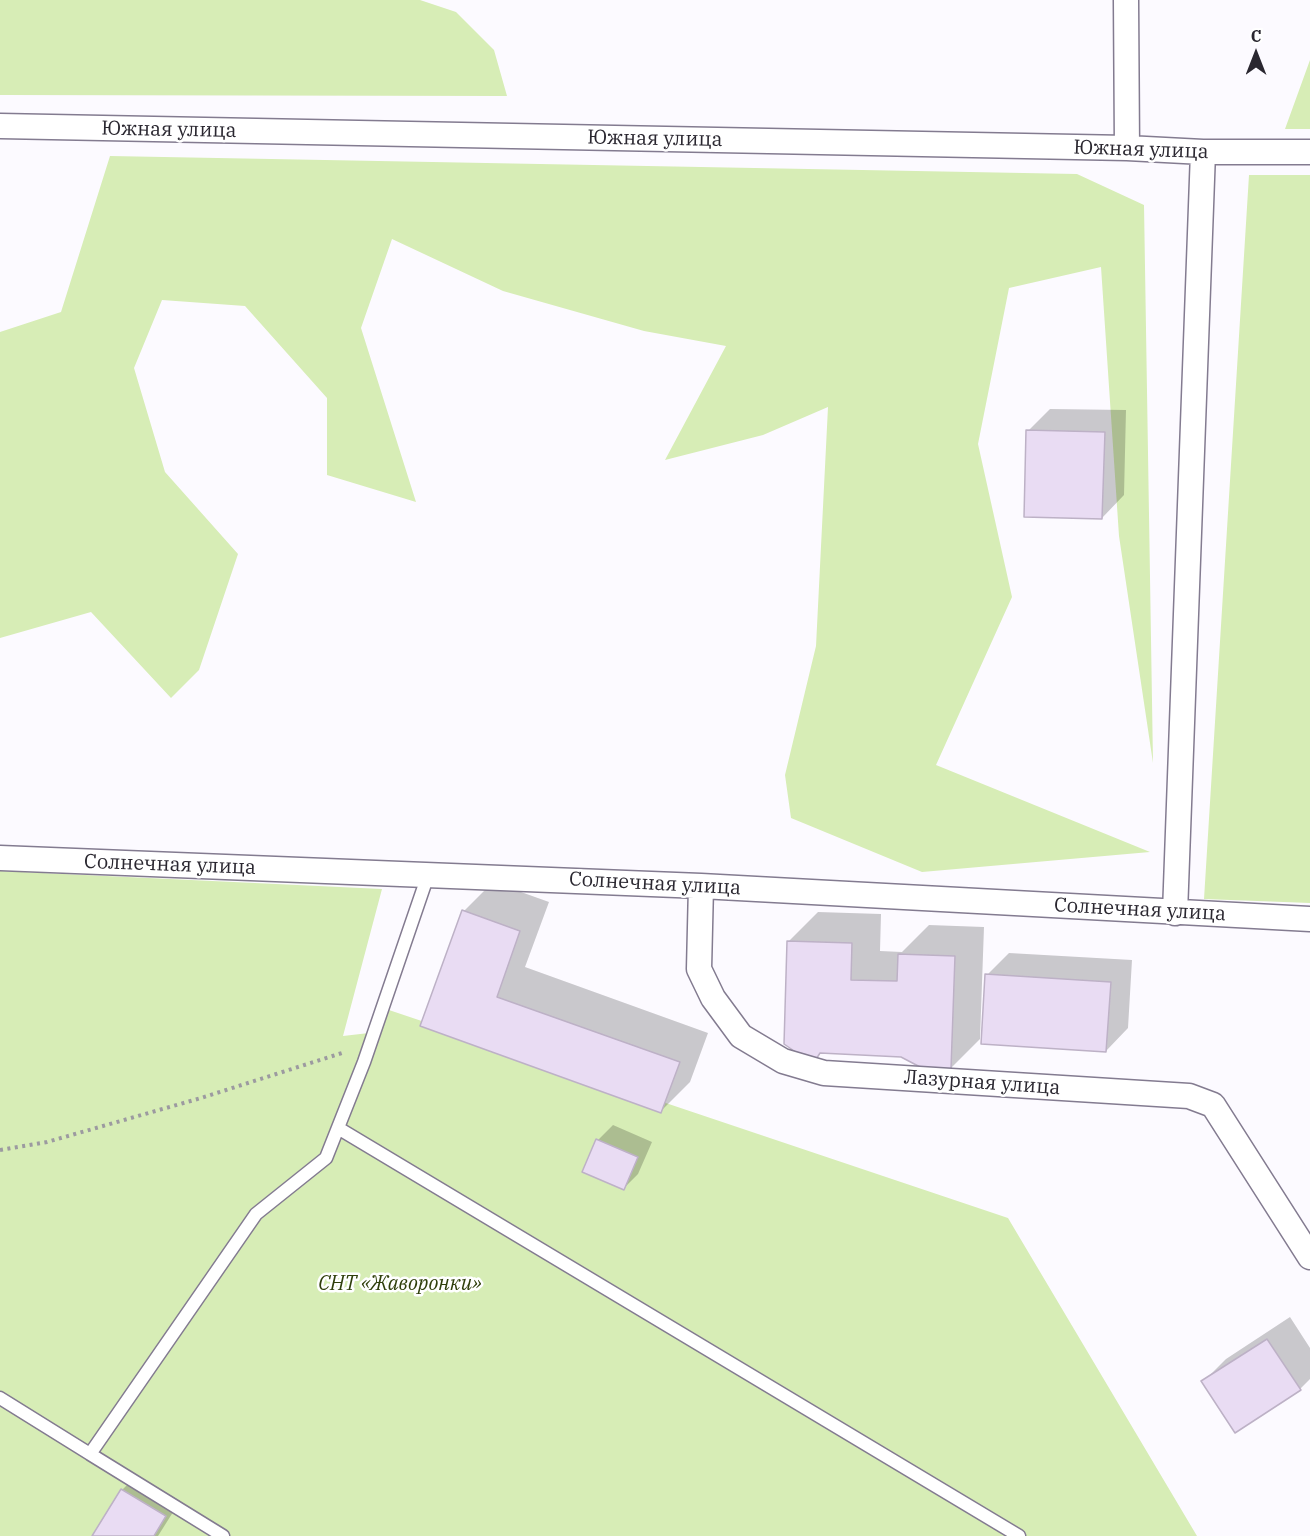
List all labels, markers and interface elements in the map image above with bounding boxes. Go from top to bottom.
north arrow [1226,24,1286,84]
text: С [1251,26,1261,46]
street label: Южная улица [101,117,237,143]
street label: Южная улица [587,126,723,152]
street label: Южная улица [1073,136,1209,164]
street label: Солнечная улица [84,850,256,880]
street label: Солнечная улица [568,868,742,900]
street label: Солнечная улица [1053,894,1227,926]
street label: Лазурная улица [903,1066,1061,1100]
park label: СНТ «Жаворонки» [318,1272,482,1296]

